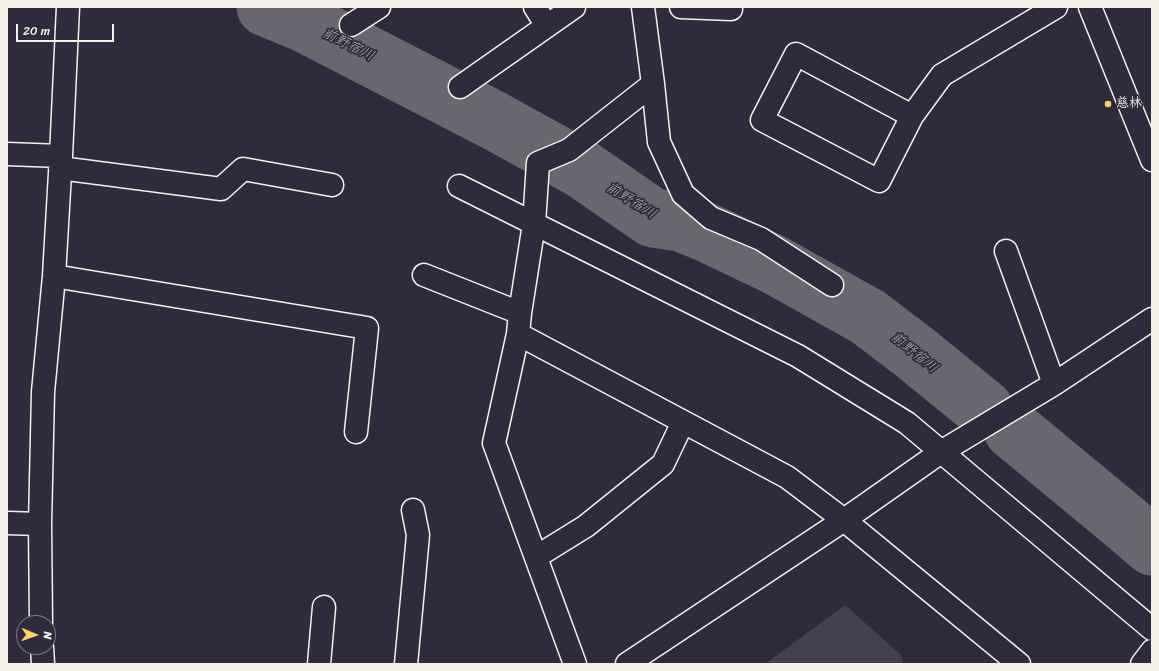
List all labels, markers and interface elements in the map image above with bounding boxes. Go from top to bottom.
scale bar [18,16,116,42]
text: 20 m [23,20,50,42]
water label: 前野宿川 [319,25,377,65]
place label: 慈林 [1116,96,1142,112]
marker: 慈林 [1103,99,1113,109]
water label: 前野宿川 [603,179,659,223]
water label: 前野宿川 [887,329,941,377]
north arrow [16,615,56,655]
text: N [38,631,57,640]

